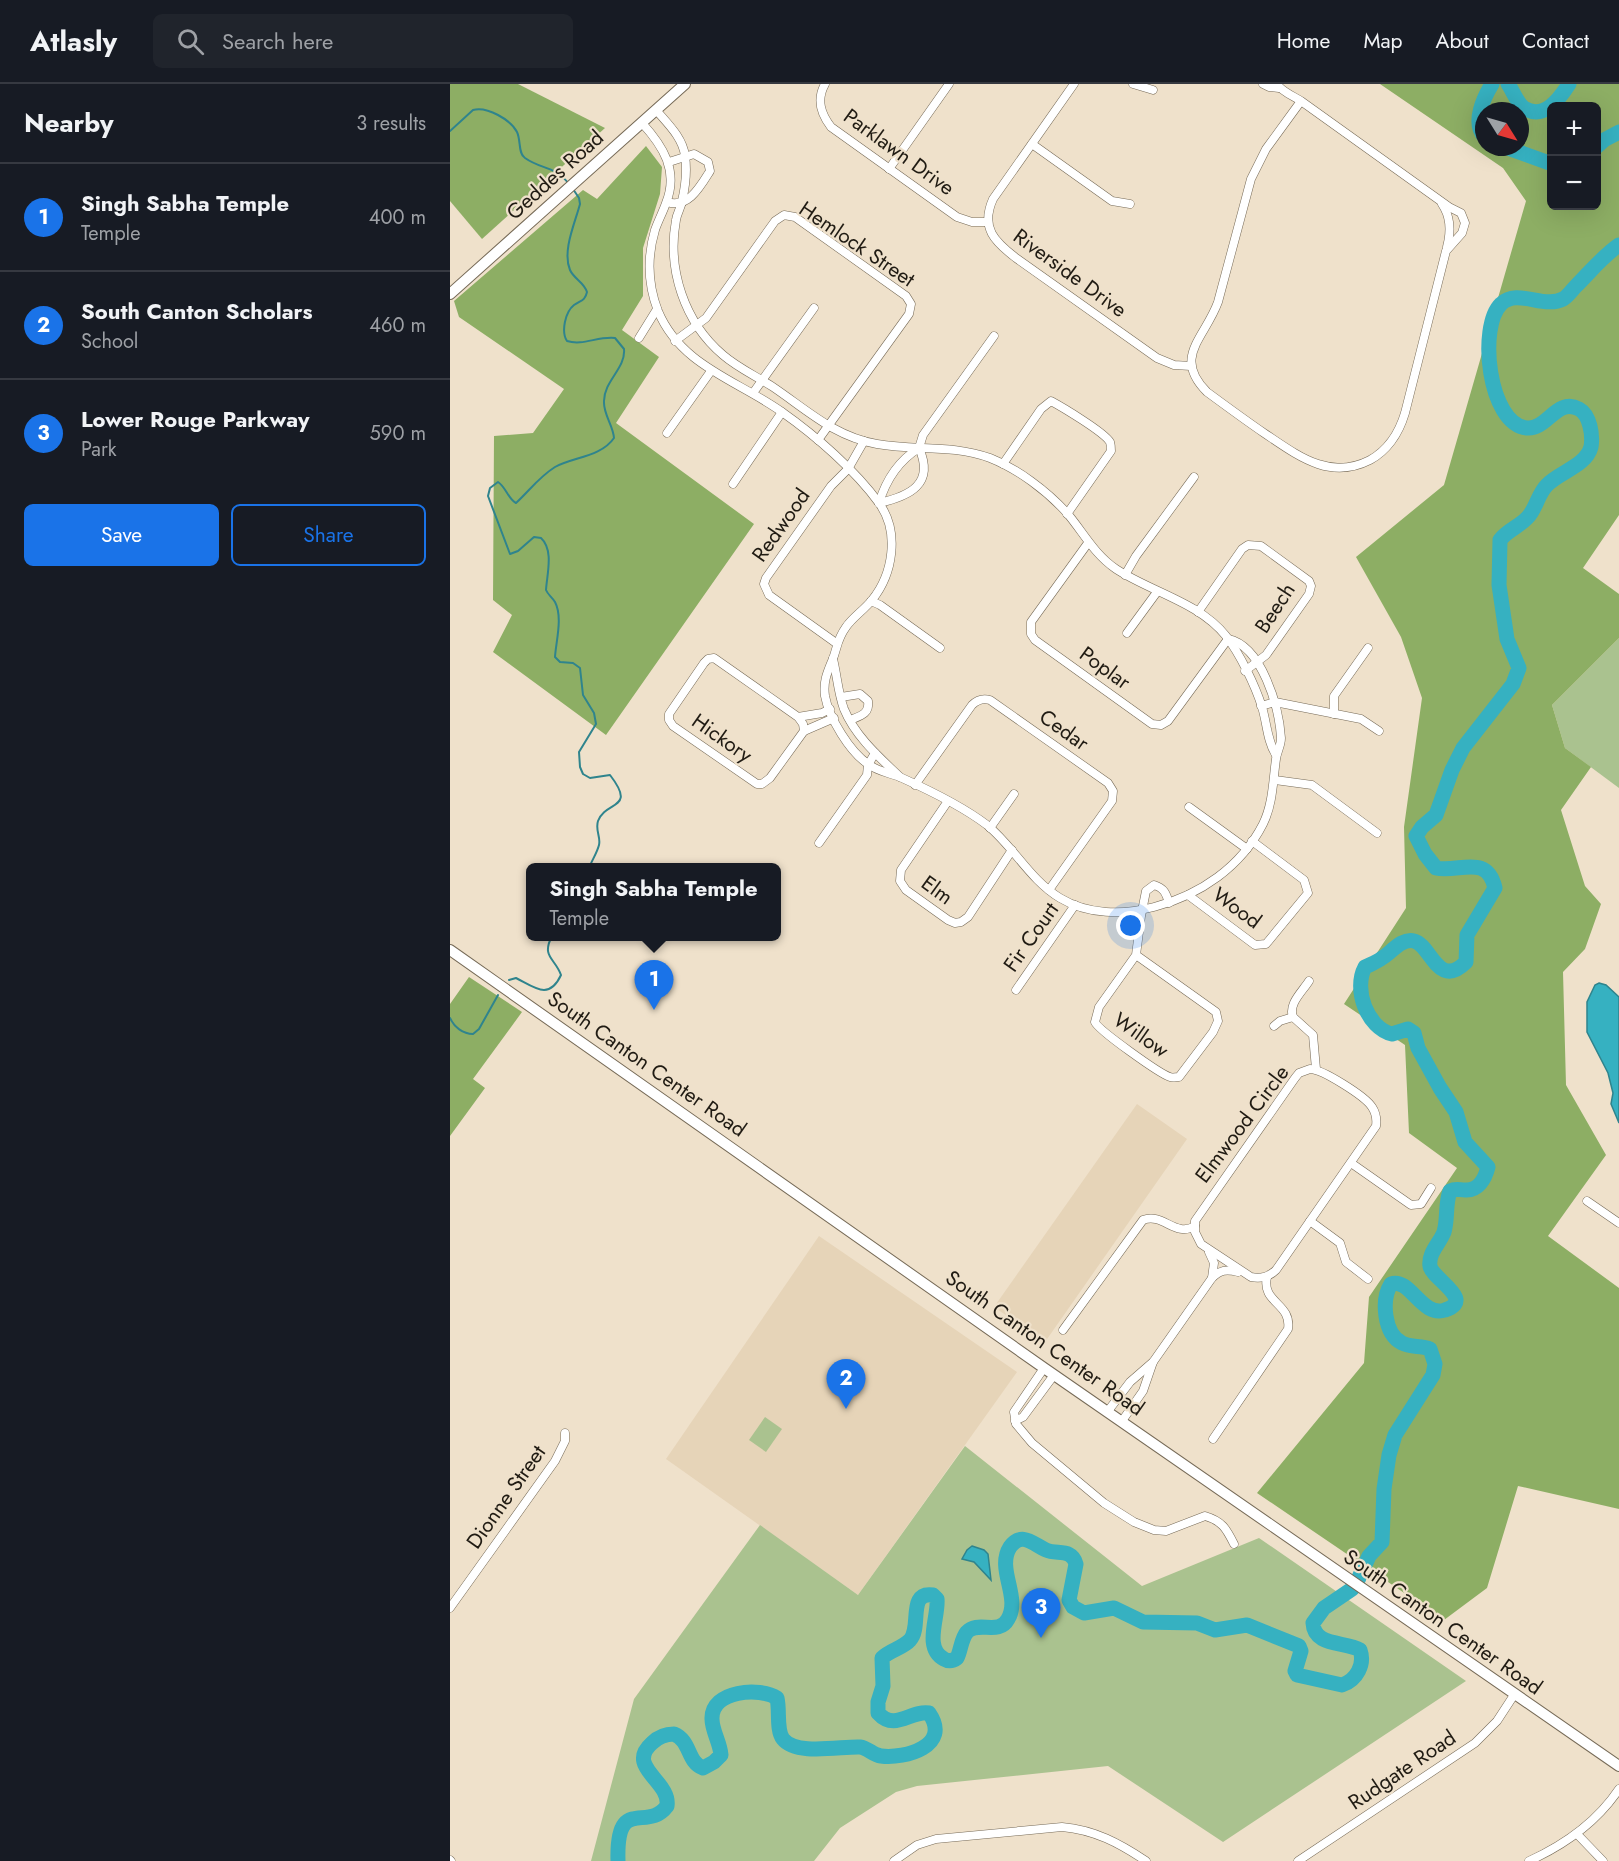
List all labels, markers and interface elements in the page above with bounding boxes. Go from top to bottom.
search box [153,14,573,68]
text: Atlasly [30,21,117,62]
icon: search [174,25,207,58]
text: Search here [222,25,333,57]
text: Home [1277,26,1330,56]
text: Map [1363,26,1403,56]
text: About [1436,26,1489,56]
text: Contact [1522,26,1589,56]
street label: Parklawn Drive [837,101,961,203]
north arrow [1475,102,1529,156]
map controls [1547,102,1601,210]
button: + [1547,102,1601,156]
text: Nearby [24,104,113,142]
text: 3 results [356,109,426,138]
street label: Geddes Road [500,123,610,227]
button: − [1547,156,1601,210]
text: Singh Sabha Temple [81,187,289,219]
street label: Hemlock Street [793,194,921,294]
text: 1 [38,203,49,232]
text: 400 m [369,203,426,232]
text: Temple [81,219,141,248]
street label: Riverside Drive [1007,222,1133,325]
text: South Canton Scholars [81,295,313,327]
text: 2 [37,311,50,340]
text: 460 m [369,311,426,340]
text: School [81,327,138,356]
text: Lower Rouge Parkway [81,403,309,435]
text: 3 [37,419,50,448]
text: 590 m [370,419,426,448]
text: Park [81,435,117,464]
street label: Redwood [745,482,817,568]
button: Save [24,504,219,566]
button: Share [231,504,426,566]
street label: Beech [1248,577,1302,639]
street label: Poplar [1073,639,1137,697]
street label: Cedar [1033,702,1096,758]
street label: Hickory [686,706,759,770]
popup [526,863,781,941]
street label: Elm [915,868,959,912]
text: Singh Sabha Temple [549,872,758,904]
street label: Wood [1206,880,1268,936]
street label: Fir Court [996,896,1066,978]
text: Temple [549,904,609,933]
your location [1116,911,1145,940]
pin: 1 [634,960,674,1010]
street label: South Canton Center Road [541,984,753,1144]
street label: Willow [1107,1005,1175,1065]
street label: Elmwood Circle [1188,1059,1296,1189]
street label: South Canton Center Road [939,1263,1151,1423]
pin: 2 [826,1360,866,1409]
street label: Dionne Street [459,1439,553,1555]
street label: South Canton Center Road [1337,1542,1549,1702]
pin: 3 [1022,1588,1060,1638]
street label: Rudgate Road [1342,1723,1462,1817]

